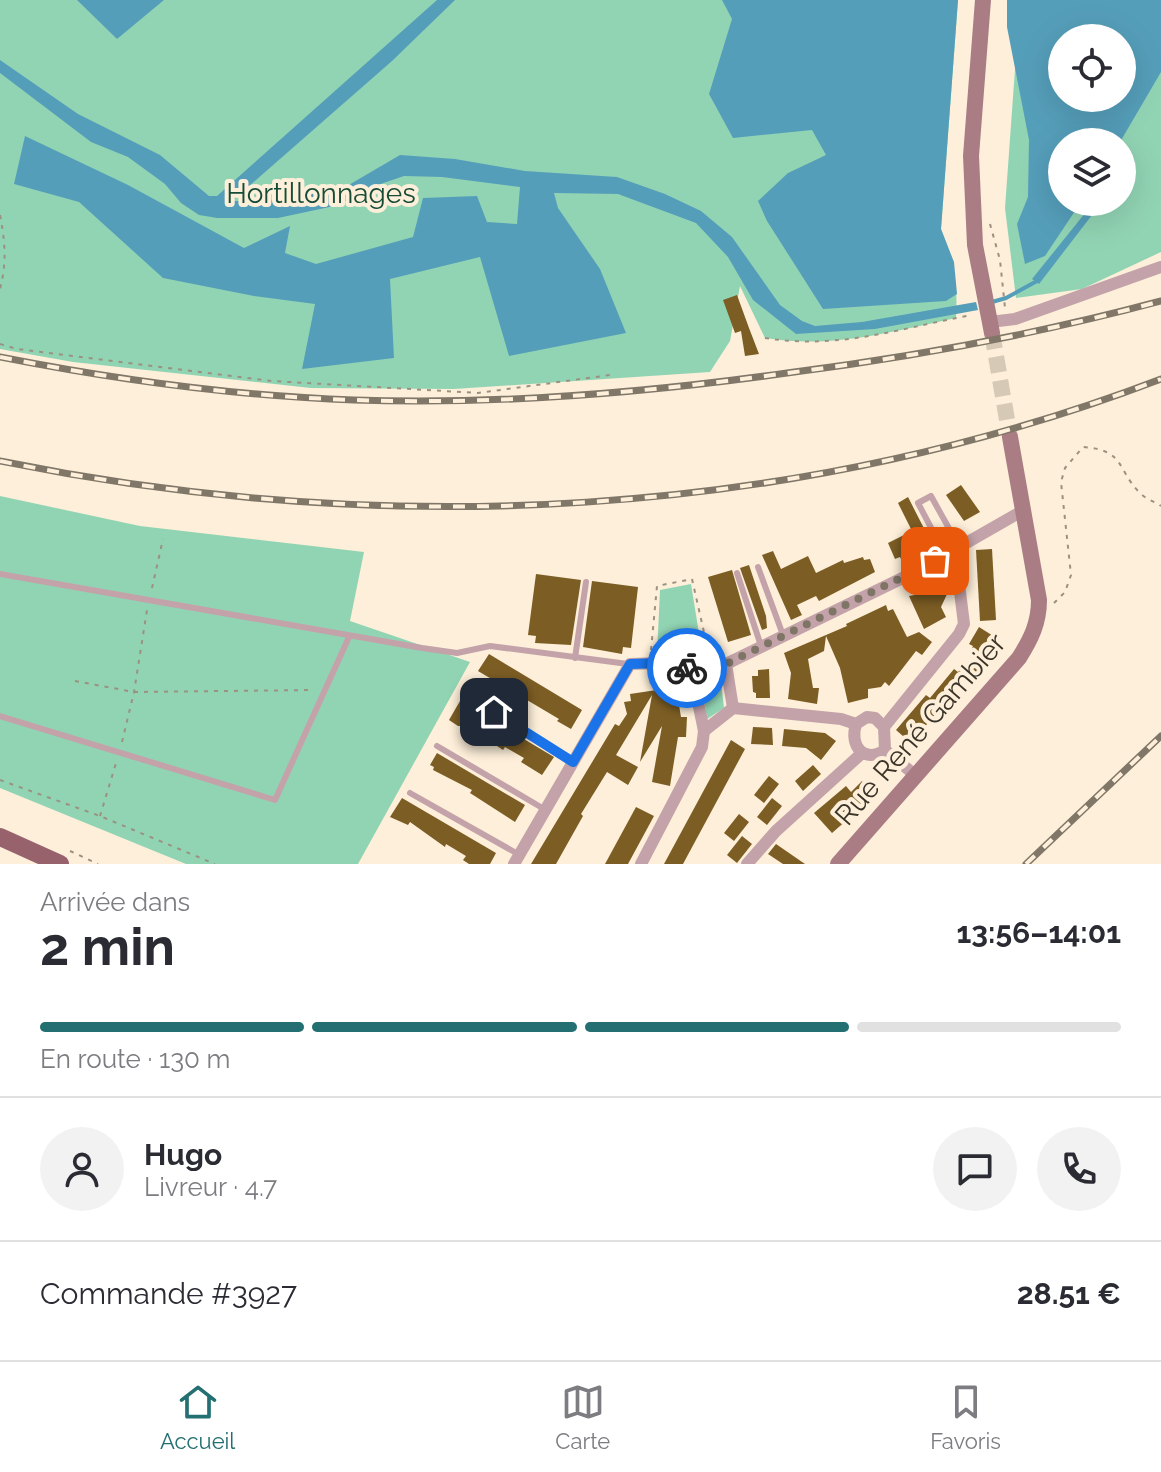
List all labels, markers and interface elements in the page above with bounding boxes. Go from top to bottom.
map controls [1048,24,1136,216]
button: locate [1048,24,1136,112]
button: layers [1048,128,1136,216]
park label: Hortillonnages [226,177,416,210]
pin [901,527,969,595]
icon: bag [913,539,957,583]
street label: Rue René Gambier [828,627,1013,832]
courier [647,628,727,708]
icon: bike [665,646,709,690]
pin [460,678,528,746]
icon: home [472,690,516,734]
text: Arrivée dans [40,887,190,917]
text: 13:56–14:01 [957,915,1121,950]
text: 2 min [40,916,175,977]
text: En route · 130 m [40,1044,230,1074]
button: person [40,1127,124,1211]
button: chat [933,1127,1017,1211]
button: phone [1037,1127,1121,1211]
text: Hugo [144,1137,222,1172]
text: Livreur · 4.7 [144,1172,277,1202]
text: Commande #3927 [40,1276,297,1311]
text: 28.51 € [1017,1276,1121,1311]
tab: Accueil [160,1380,235,1454]
tab: Carte [555,1380,610,1454]
tab: Favoris [930,1380,1001,1454]

